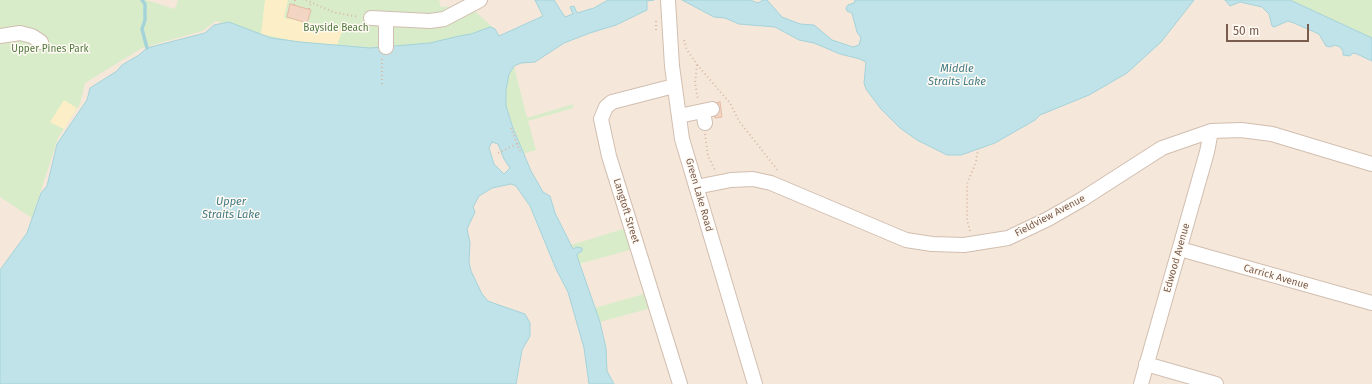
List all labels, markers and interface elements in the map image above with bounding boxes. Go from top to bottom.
scale bar [1228,16,1311,42]
park label: Bayside Beach [303,22,369,34]
text: 50 m [1233,24,1259,38]
park label: Upper Pines Park [11,43,89,55]
water label: Middle Straits Lake [928,62,986,88]
street label: Green Lake Road [683,157,715,233]
street label: Langtoft Street [610,177,642,245]
street label: Fieldview Avenue [1013,192,1087,240]
water label: Upper Straits Lake [202,195,260,221]
street label: Edwood Avenue [1161,222,1193,294]
street label: Carrick Avenue [1242,262,1310,292]

